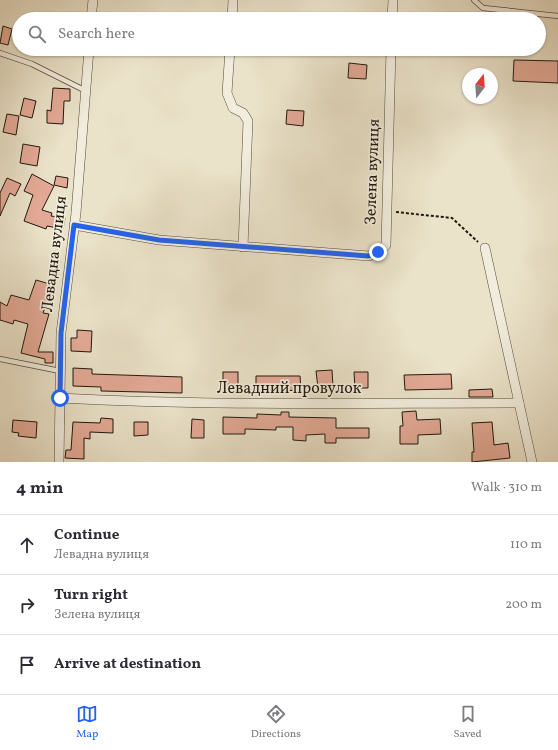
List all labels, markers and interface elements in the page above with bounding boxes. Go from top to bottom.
search box [12,12,546,56]
icon: search [26,23,48,45]
text: Search here [58,24,135,45]
north arrow [462,68,498,104]
street label: Зелена вулиця [360,118,386,226]
street label: Левадна вулиця [37,195,73,313]
route end [369,243,387,261]
street label: Левадний провулок [217,378,362,400]
route start [51,389,69,407]
text: 4 min [16,477,63,500]
text: Walk · 310 m [471,479,542,497]
text: Continue [54,525,119,546]
icon: ahead [16,534,38,556]
text: 110 m [510,536,542,554]
text: Левадна вулиця [54,546,149,564]
text: Turn right [54,585,128,606]
icon: right [16,594,38,616]
text: 200 m [505,596,542,614]
text: Зелена вулиця [54,606,140,624]
icon: arrive [16,654,38,676]
text: Arrive at destination [54,654,201,675]
tab: Map [76,703,98,742]
tab: Directions [251,703,301,742]
tab: Saved [453,703,482,742]

